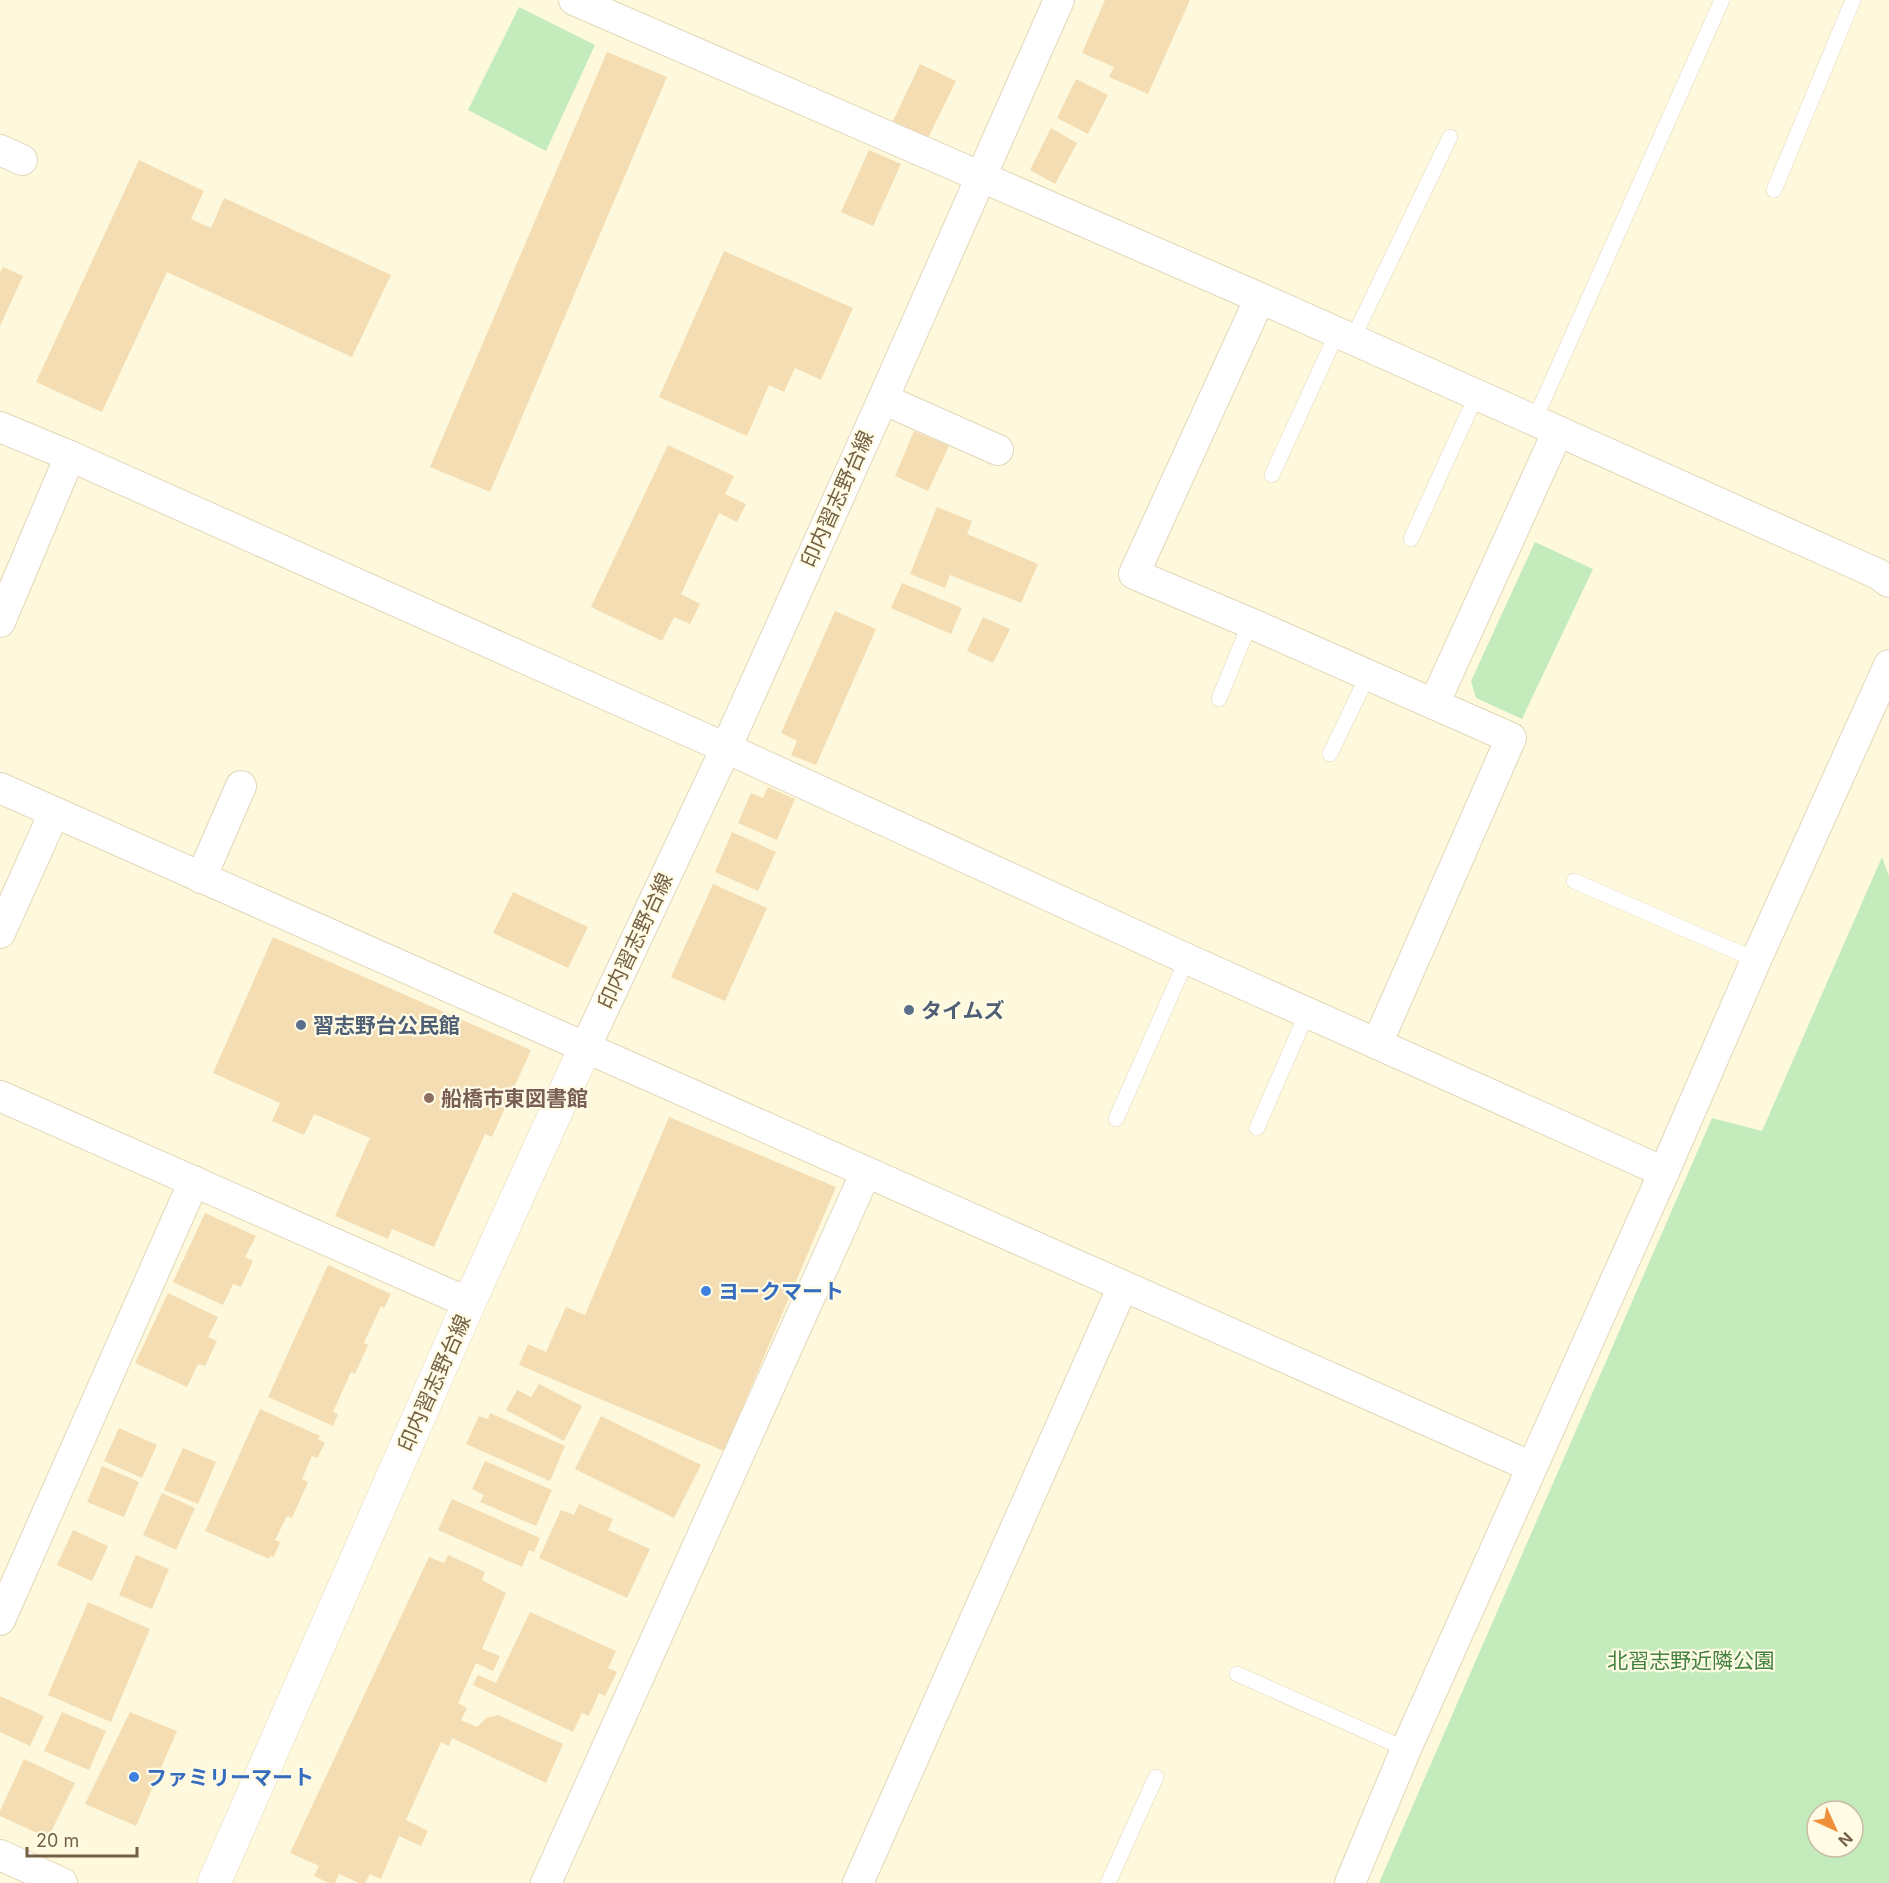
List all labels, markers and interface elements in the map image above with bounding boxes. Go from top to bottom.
street label: 印内習志野台線 [796,427,878,571]
street label: 印内習志野台線 [593,869,677,1013]
place label: タイムズ [921,998,1005,1023]
marker: タイムズ [902,1003,916,1017]
place label: 習志野台公民館 [313,1013,460,1038]
marker: 習志野台公民館 [294,1018,308,1032]
place label: 船橋市東図書館 [441,1086,588,1111]
marker: 船橋市東図書館 [422,1091,436,1105]
place label: ヨークマート [718,1279,844,1304]
marker: ヨークマート [699,1284,713,1298]
street label: 印内習志野台線 [393,1311,475,1455]
park label: 北習志野近隣公園 [1607,1648,1775,1673]
place label: ファミリーマート [146,1765,314,1790]
marker: ファミリーマート [127,1770,141,1784]
north arrow [1805,1799,1865,1859]
scale bar [27,1820,136,1858]
text: N [1834,1828,1857,1851]
text: 20 m [36,1830,79,1851]

